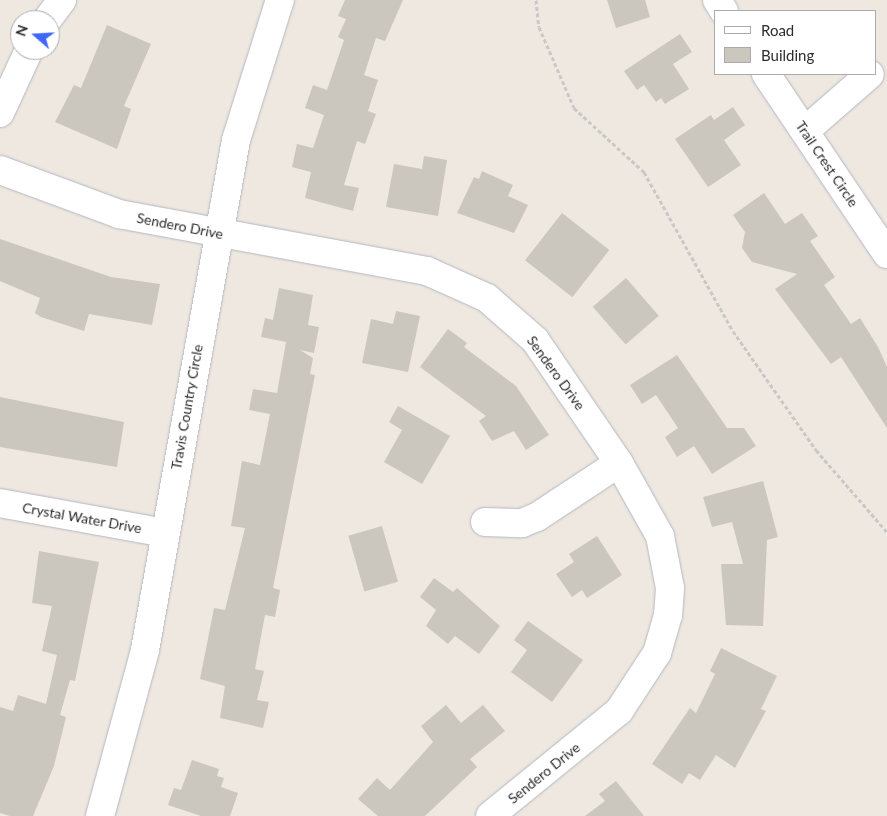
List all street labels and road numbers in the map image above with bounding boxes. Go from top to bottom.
street label: Trail Crest Circle [792,118,862,210]
street label: Sendero Drive [135,209,225,243]
street label: Sendero Drive [523,333,589,413]
street label: Travis Country Circle [168,343,206,471]
street label: Crystal Water Drive [21,499,143,537]
street label: Sendero Drive [505,739,583,807]

